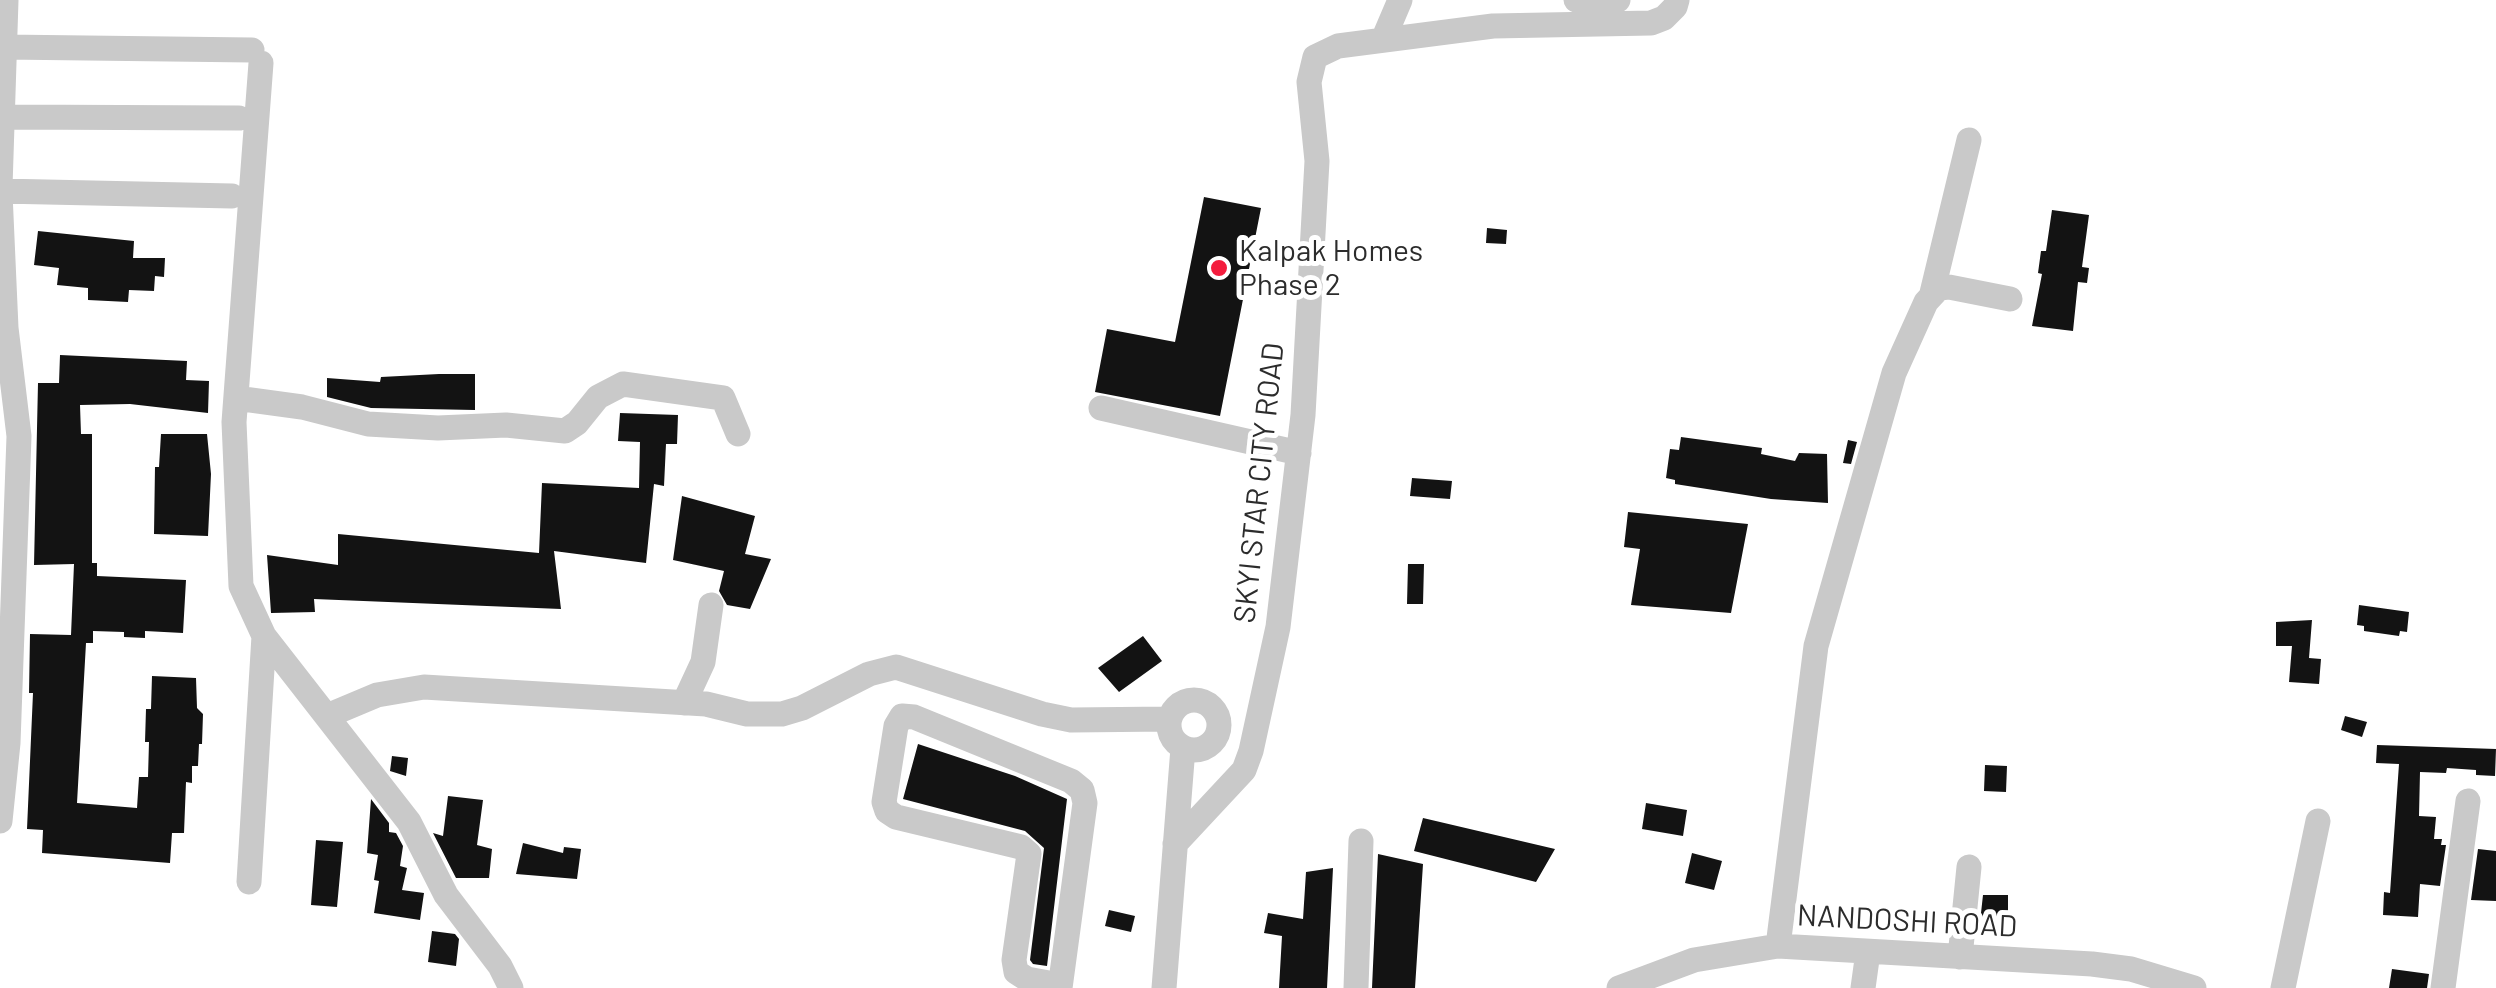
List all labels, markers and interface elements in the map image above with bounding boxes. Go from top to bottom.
place label: Kalpak Homes Phase 2 [1239,233,1423,304]
marker: Kalpak Homes Phase 2 [1208,257,1230,279]
street label: SKYI STAR CITY ROAD [1226,341,1292,625]
street label: NANDOSHI ROAD [1796,897,2018,945]

